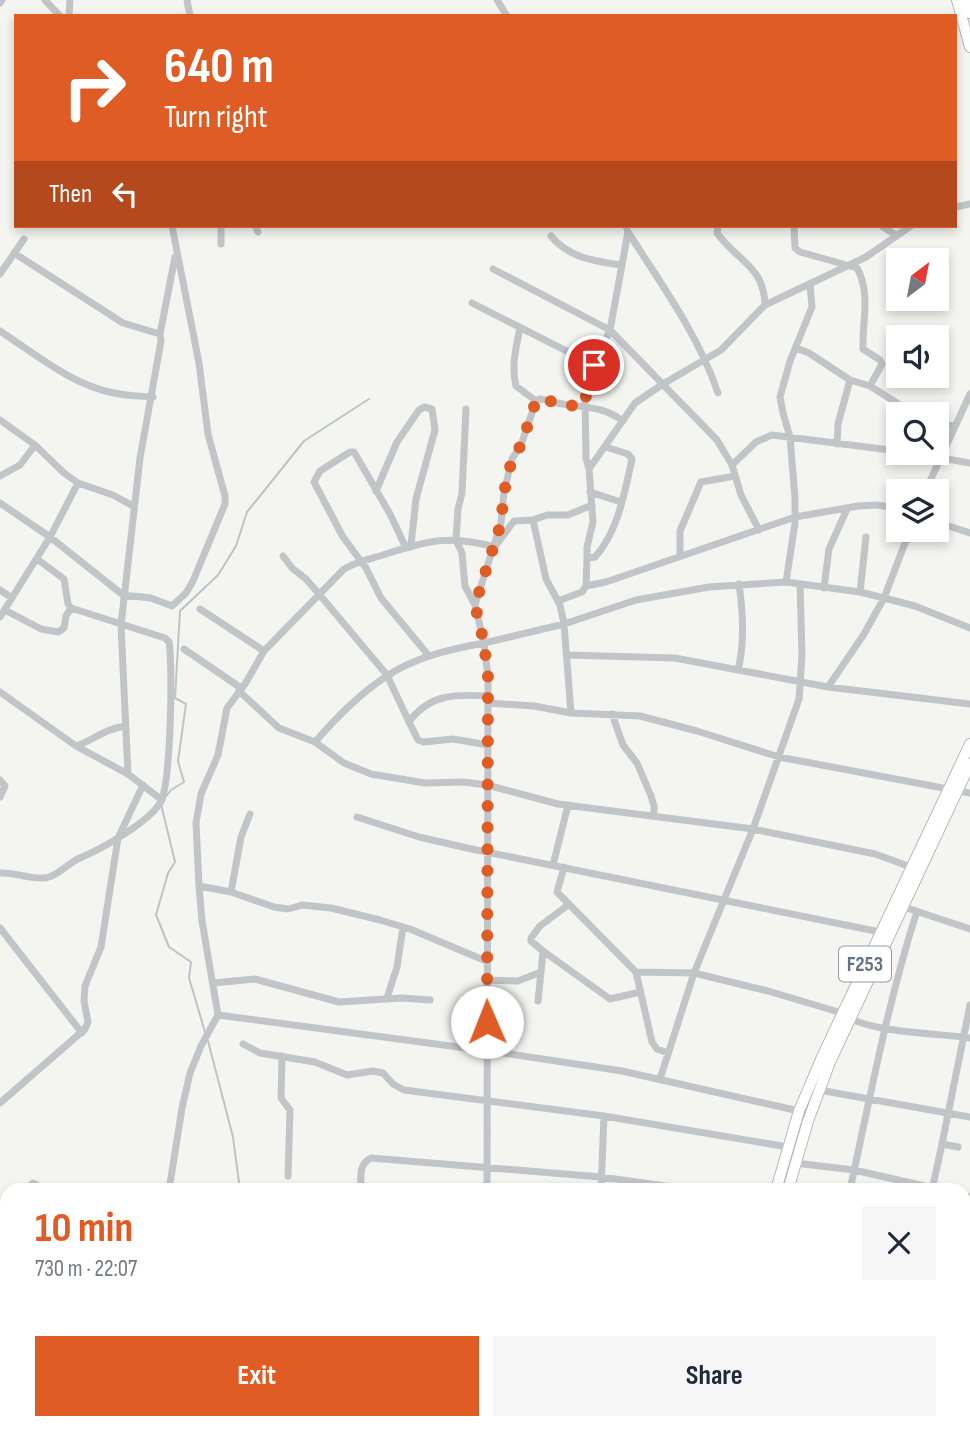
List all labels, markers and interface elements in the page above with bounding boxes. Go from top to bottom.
text: 640 m [164,38,274,97]
icon: right [49,42,140,133]
text: Turn right [164,98,268,137]
icon: left [106,175,144,213]
text: Then [49,179,92,210]
north arrow [886,248,948,312]
map controls [886,248,949,542]
button: sound [886,325,949,388]
pin [564,335,624,395]
icon: arrive [575,346,613,384]
button: search [886,402,949,465]
button: layers [886,479,949,542]
road number: F253 [839,946,891,982]
position arrow [450,985,524,1059]
text: 10 min [35,1203,133,1254]
button: close [862,1206,936,1280]
text: 730 m · 22:07 [35,1255,137,1283]
button: Exit [35,1336,479,1416]
button: Share [493,1336,936,1416]

